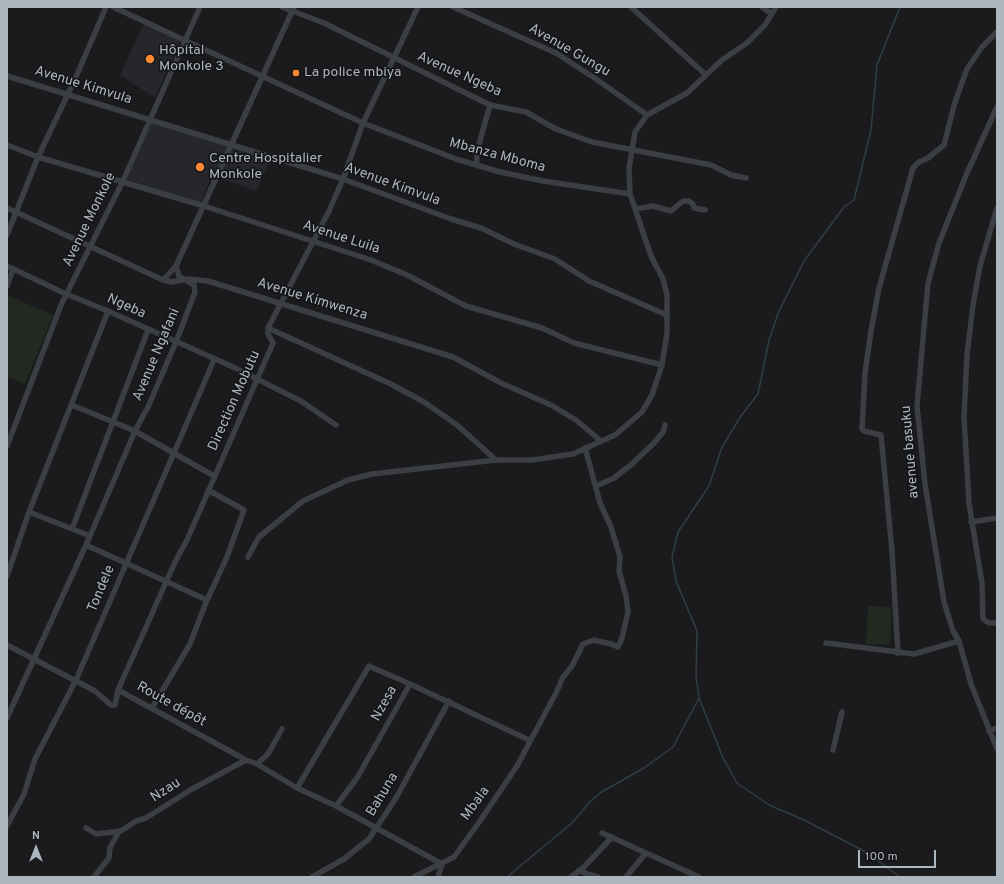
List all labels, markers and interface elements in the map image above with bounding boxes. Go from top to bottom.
street label: Avenue Gungu [525,21,613,81]
place label: Hôpital Monkole 3 [159,43,224,76]
street label: Avenue Ngeba [414,49,504,101]
marker: Hôpital Monkole 3 [144,53,156,65]
street label: Avenue Kimvula [32,63,134,109]
place label: La police mbiya [304,65,401,81]
marker: La police mbiya [291,68,301,78]
street label: Mbanza Mboma [447,135,547,177]
place label: Centre Hospitalier Monkole [209,151,323,184]
street label: Avenue Kimvula [342,160,442,210]
marker: Centre Hospitalier Monkole [194,161,206,173]
street label: Avenue Monkole [60,170,120,270]
street label: Avenue Luila [300,218,382,258]
street label: Avenue Kimwenza [255,275,369,325]
street label: Ngeba [104,291,148,323]
street label: Avenue Ngafani [130,306,184,404]
street label: Direction Mobutu [205,348,265,454]
street label: avenue basuku [899,405,923,499]
street label: Tondele [85,563,119,615]
street label: Route dépôt [133,679,209,731]
street label: Nzesa [368,683,402,725]
street label: Bahuna [363,770,403,820]
street label: Nzau [148,775,184,807]
street label: Mbala [458,784,494,824]
north arrow [16,828,56,868]
text: N [32,829,40,843]
scale bar [860,842,938,868]
text: 100 m [865,849,898,865]

